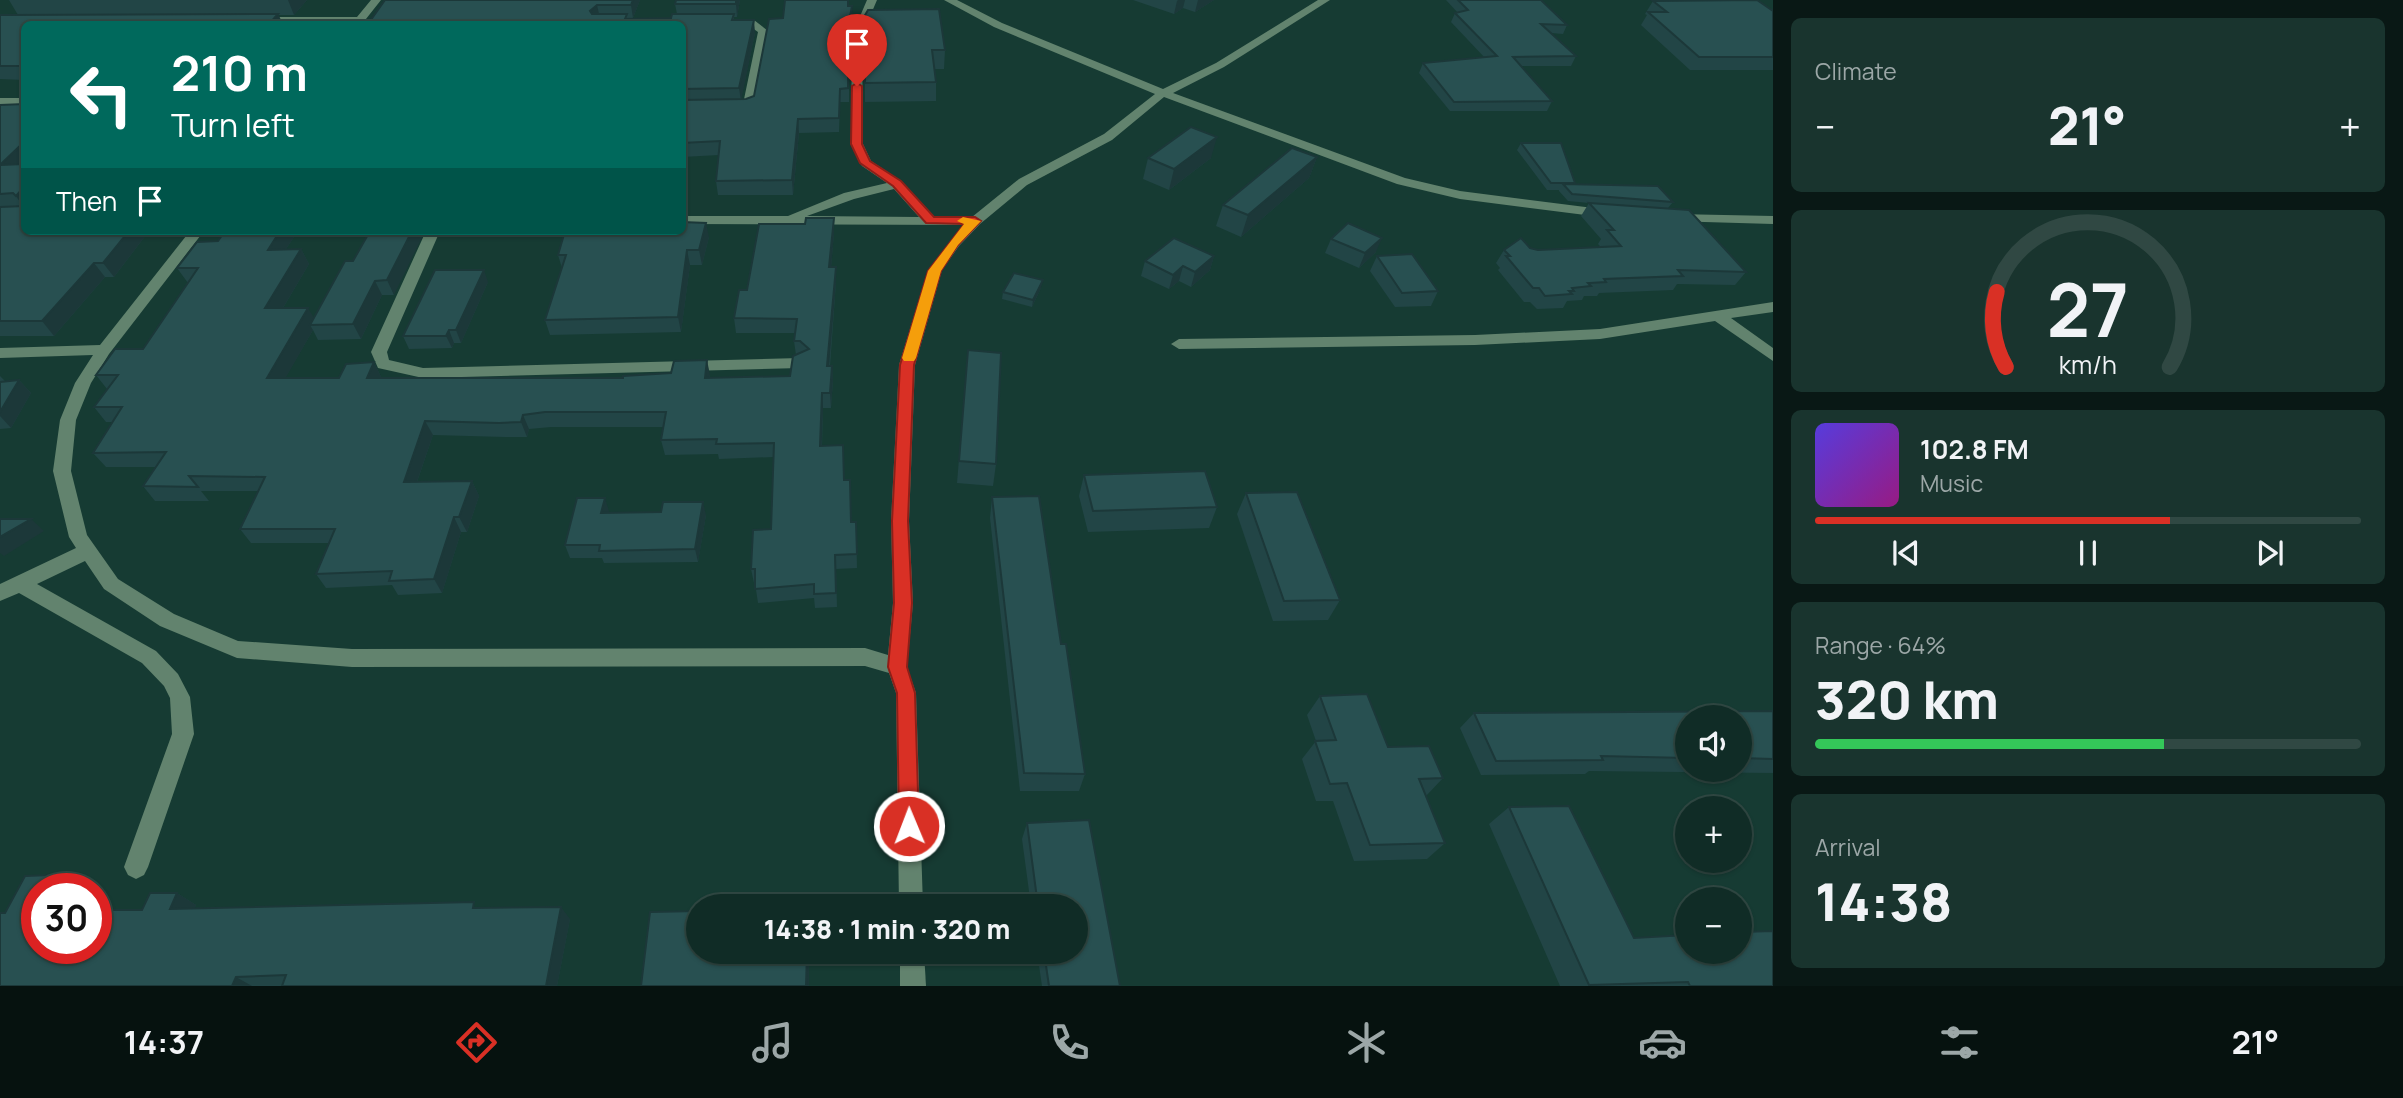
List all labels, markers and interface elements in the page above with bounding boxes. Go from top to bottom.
pin [827,14,887,86]
icon: arrive [838,25,876,63]
text: 210 m [171,39,308,106]
icon: left [56,49,147,140]
text: Climate [1815,55,1897,87]
text: 21° [2048,90,2127,161]
text: − [1815,100,1836,152]
text: + [2339,100,2361,152]
text: Turn left [171,103,295,147]
icon: arrive [131,182,169,220]
text: Then [56,183,117,219]
text: 27 [2047,259,2129,359]
text: km/h [2059,347,2117,382]
text: 102.8 FM [1920,431,2029,467]
text: Music [1920,467,1983,499]
icon: previous [1887,534,1925,572]
icon: pause [2069,534,2107,572]
icon: next [2251,534,2289,572]
text: Range · 64% [1815,629,1946,661]
text: 320 km [1815,664,1999,735]
map controls [1675,705,1752,964]
button: sound [1675,705,1752,782]
position arrow [872,789,946,863]
button: + [1675,796,1752,873]
text: Arrival [1815,831,1881,863]
text: 14:38 [1815,866,1952,937]
speed limit sign: 30 [21,873,112,964]
button: − [1675,887,1752,964]
text: 14:38 · 1 min · 320 m [764,911,1010,947]
icon: directions [452,1018,501,1067]
icon: music [748,1018,797,1067]
icon: phone [1045,1018,1094,1067]
icon: climate [1342,1018,1391,1067]
icon: car [1638,1018,1687,1067]
icon: filters [1935,1018,1984,1067]
text: 14:37 [124,1020,204,1064]
text: 21° [2232,1020,2279,1064]

